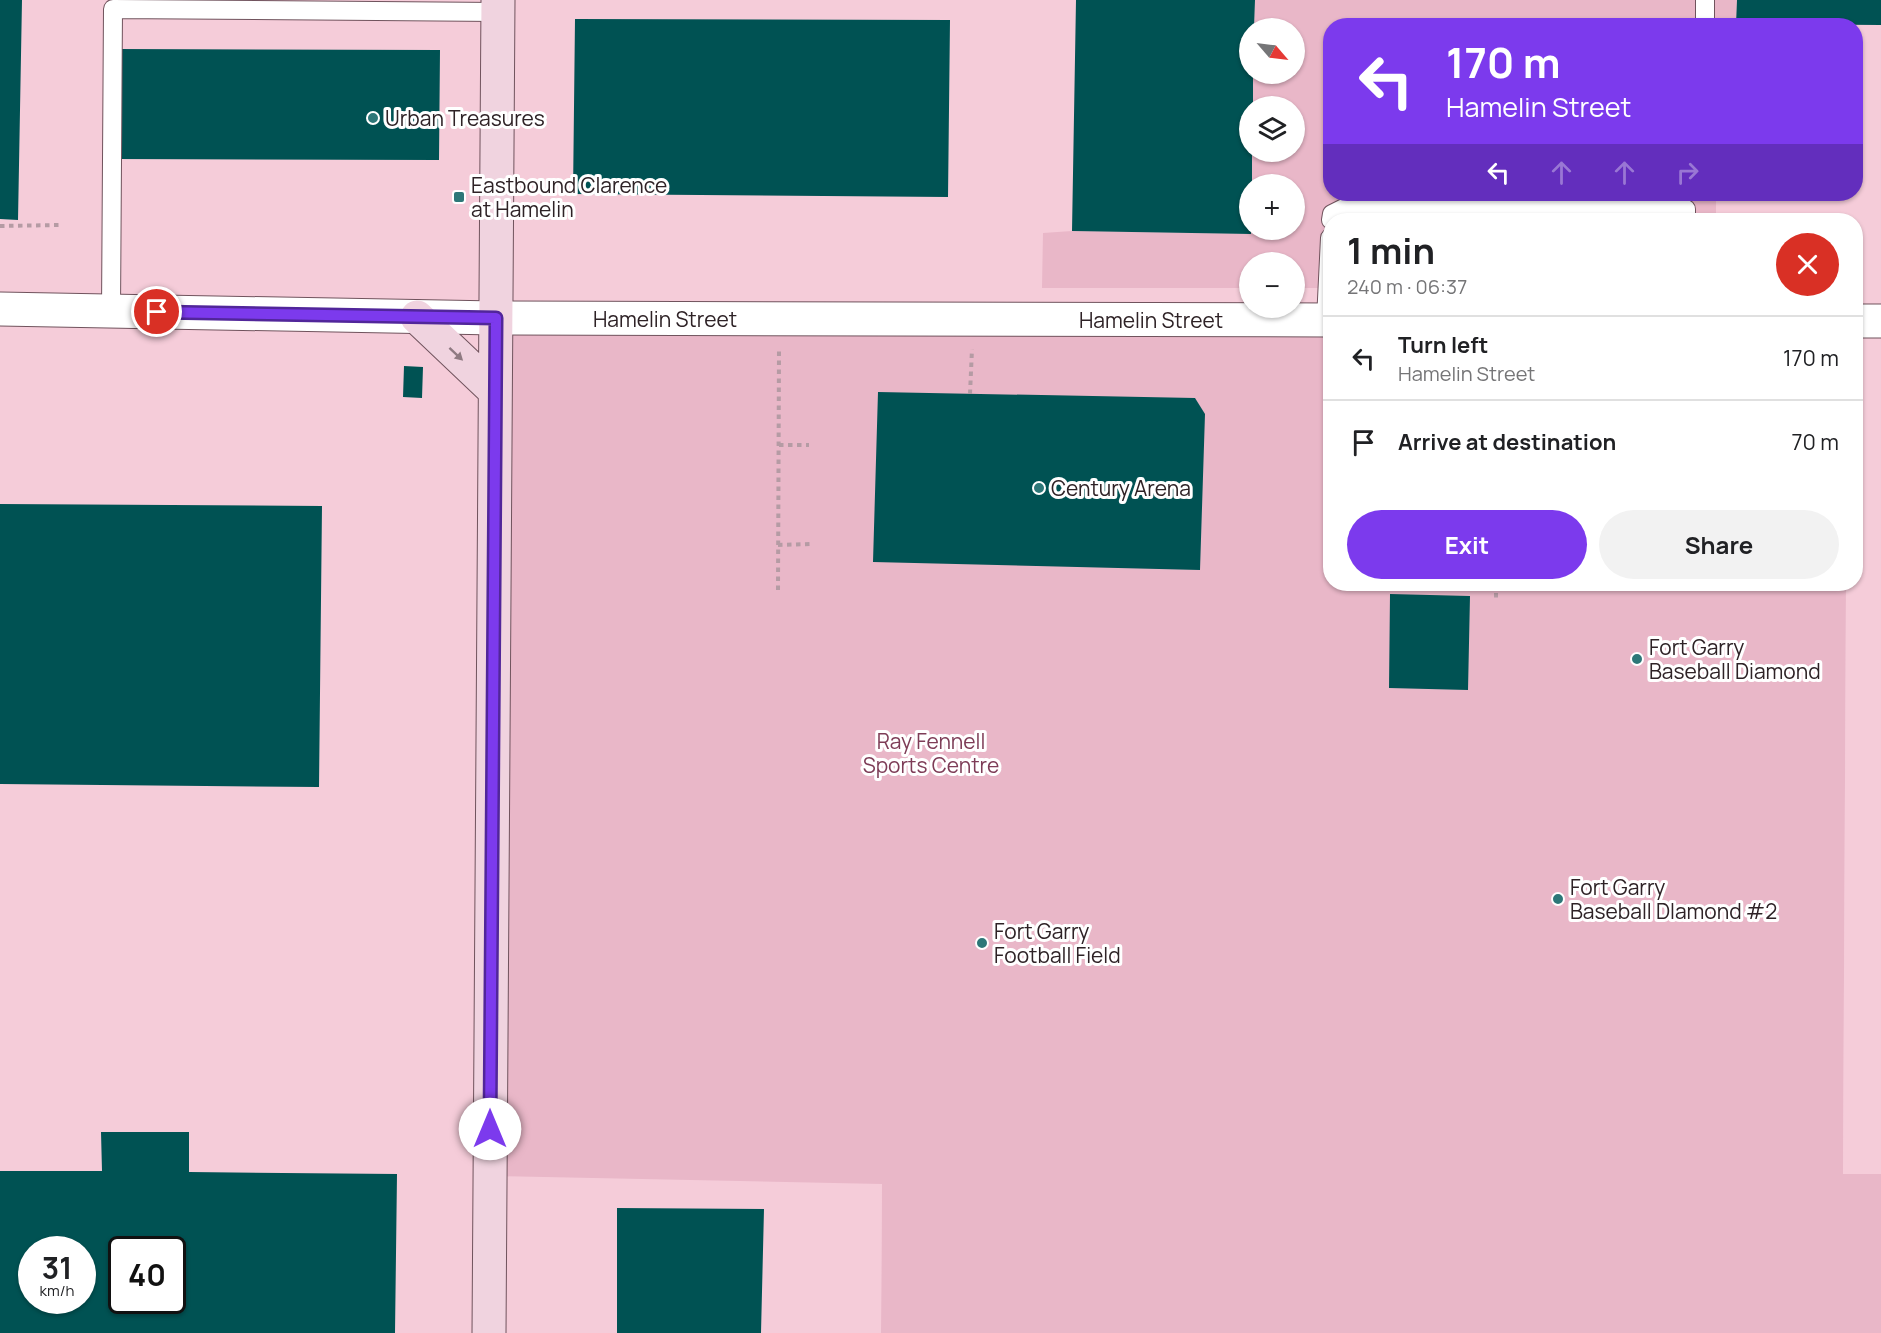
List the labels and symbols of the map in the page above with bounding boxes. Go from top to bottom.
north arrow [1239,18,1305,84]
place label: Urban Treasures [385,104,545,132]
marker: Urban Treasures [366,111,380,125]
place label: Eastbound Clarence at Hamelin [471,171,667,223]
marker: Eastbound Clarence at Hamelin [452,190,466,204]
pin [131,286,182,337]
street label: Hamelin Street [593,305,737,333]
street label: Hamelin Street [1079,306,1223,334]
one-way arrow [449,346,463,360]
place label: Century Arena [1051,474,1191,502]
marker: Century Arena [1032,481,1046,495]
place label: Fort Garry Baseball Diamond [1649,633,1821,685]
marker: Fort Garry Baseball Diamond [1630,652,1644,666]
park label: Ray Fennell Sports Centre [863,727,999,779]
place label: Fort Garry Baseball DIamond #2 [1570,873,1777,925]
marker: Fort Garry Baseball DIamond #2 [1551,892,1565,906]
place label: Fort Garry Football Field [994,917,1121,969]
marker: Fort Garry Football Field [975,936,989,950]
position arrow [458,1097,522,1161]
speed limit sign: 40 [108,1236,186,1314]

